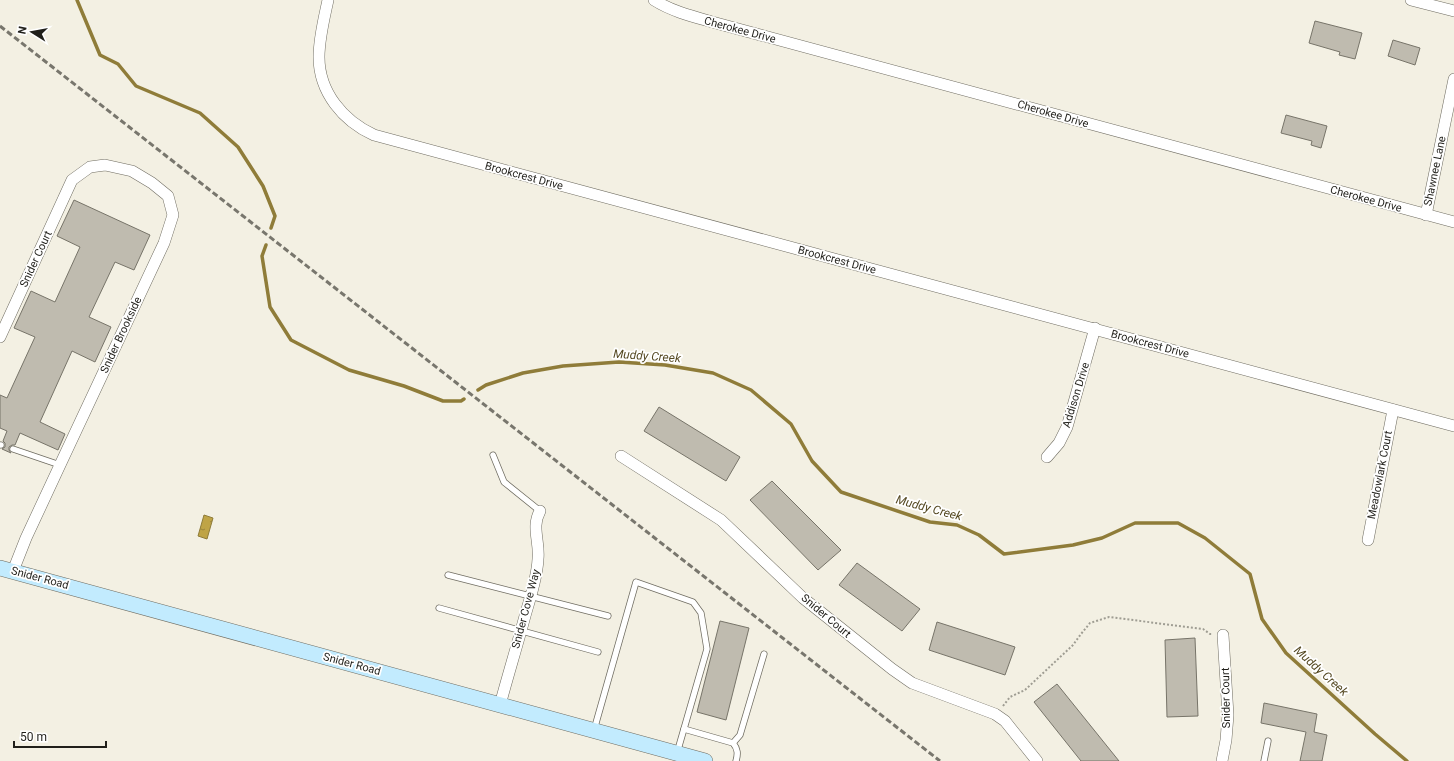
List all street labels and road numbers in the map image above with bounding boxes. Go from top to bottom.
street label: Cherokee Drive [703,14,777,46]
street label: Cherokee Drive [1016,98,1090,130]
street label: Shawnee Lane [1421,135,1449,207]
street label: Brookcrest Drive [483,159,565,193]
street label: Cherokee Drive [1329,183,1403,215]
street label: Snider Court [17,228,55,289]
street label: Brookcrest Drive [796,243,878,277]
street label: Snider Brookside [98,295,144,375]
street label: Brookcrest Drive [1109,327,1191,361]
street label: Addison Drive [1060,361,1092,429]
street label: Meadowlark Court [1365,429,1395,520]
street label: Snider Road [10,564,70,592]
street label: Snider Cove Way [509,567,543,650]
street label: Snider Court [799,591,854,641]
street label: Snider Road [322,650,382,678]
street label: Snider Court [1219,667,1233,729]

